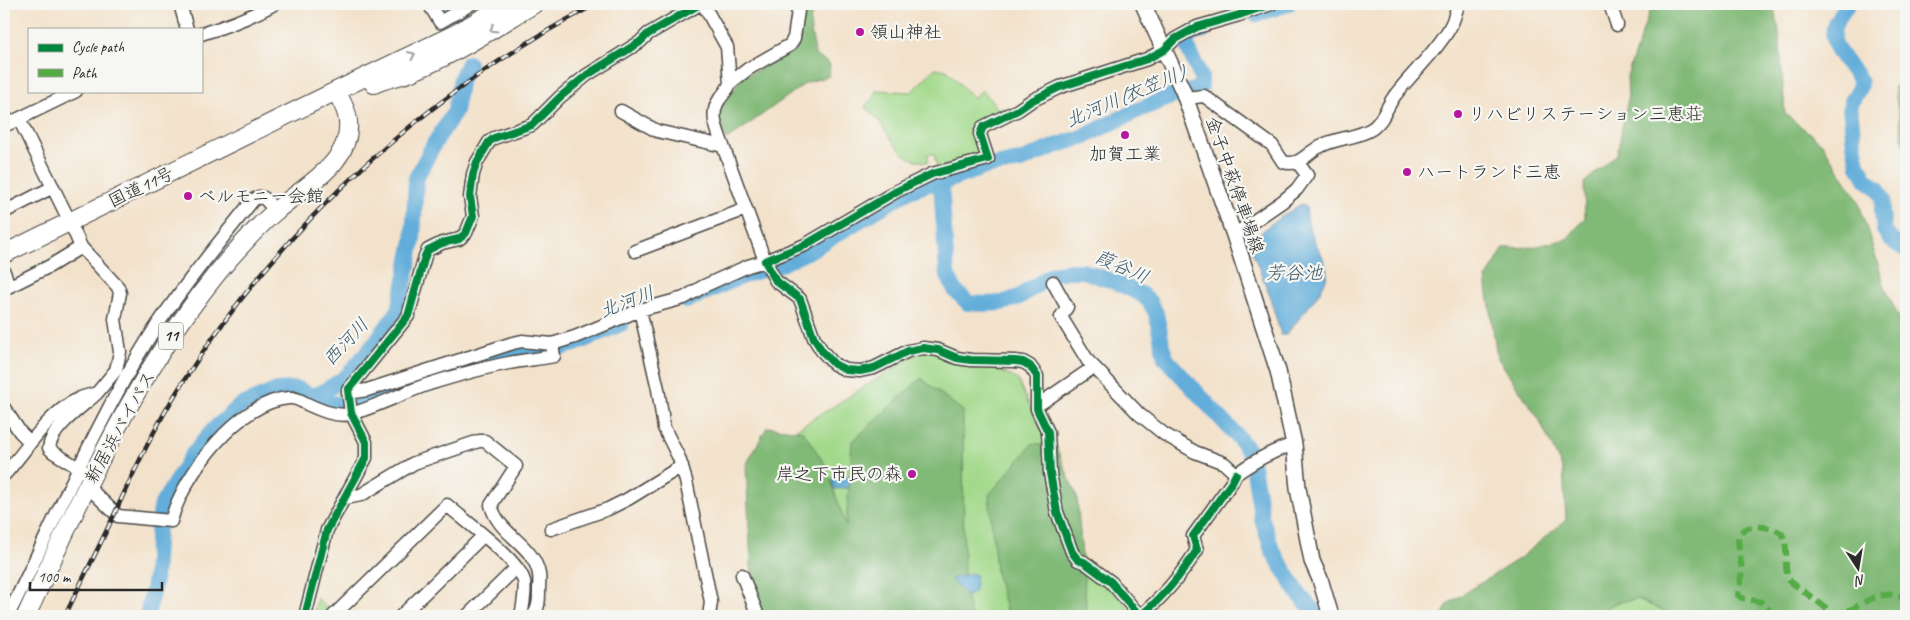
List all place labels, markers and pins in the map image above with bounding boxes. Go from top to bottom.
place label: 領山神社 [870,21,942,43]
marker: 領山神社 [854,26,866,38]
place label: リハビリステーション三恵荘 [1468,103,1703,125]
marker: リハビリステーション三恵荘 [1452,108,1464,120]
marker: 加賀工業 [1119,129,1131,141]
place label: 加賀工業 [1089,143,1161,165]
place label: ハートランド三恵 [1417,161,1561,183]
marker: ハートランド三恵 [1401,166,1413,178]
place label: ベルモニー会館 [198,185,324,207]
marker: ベルモニー会館 [182,190,194,202]
place label: 岸之下市民の森 [776,463,902,485]
marker: 岸之下市民の森 [906,468,918,480]

